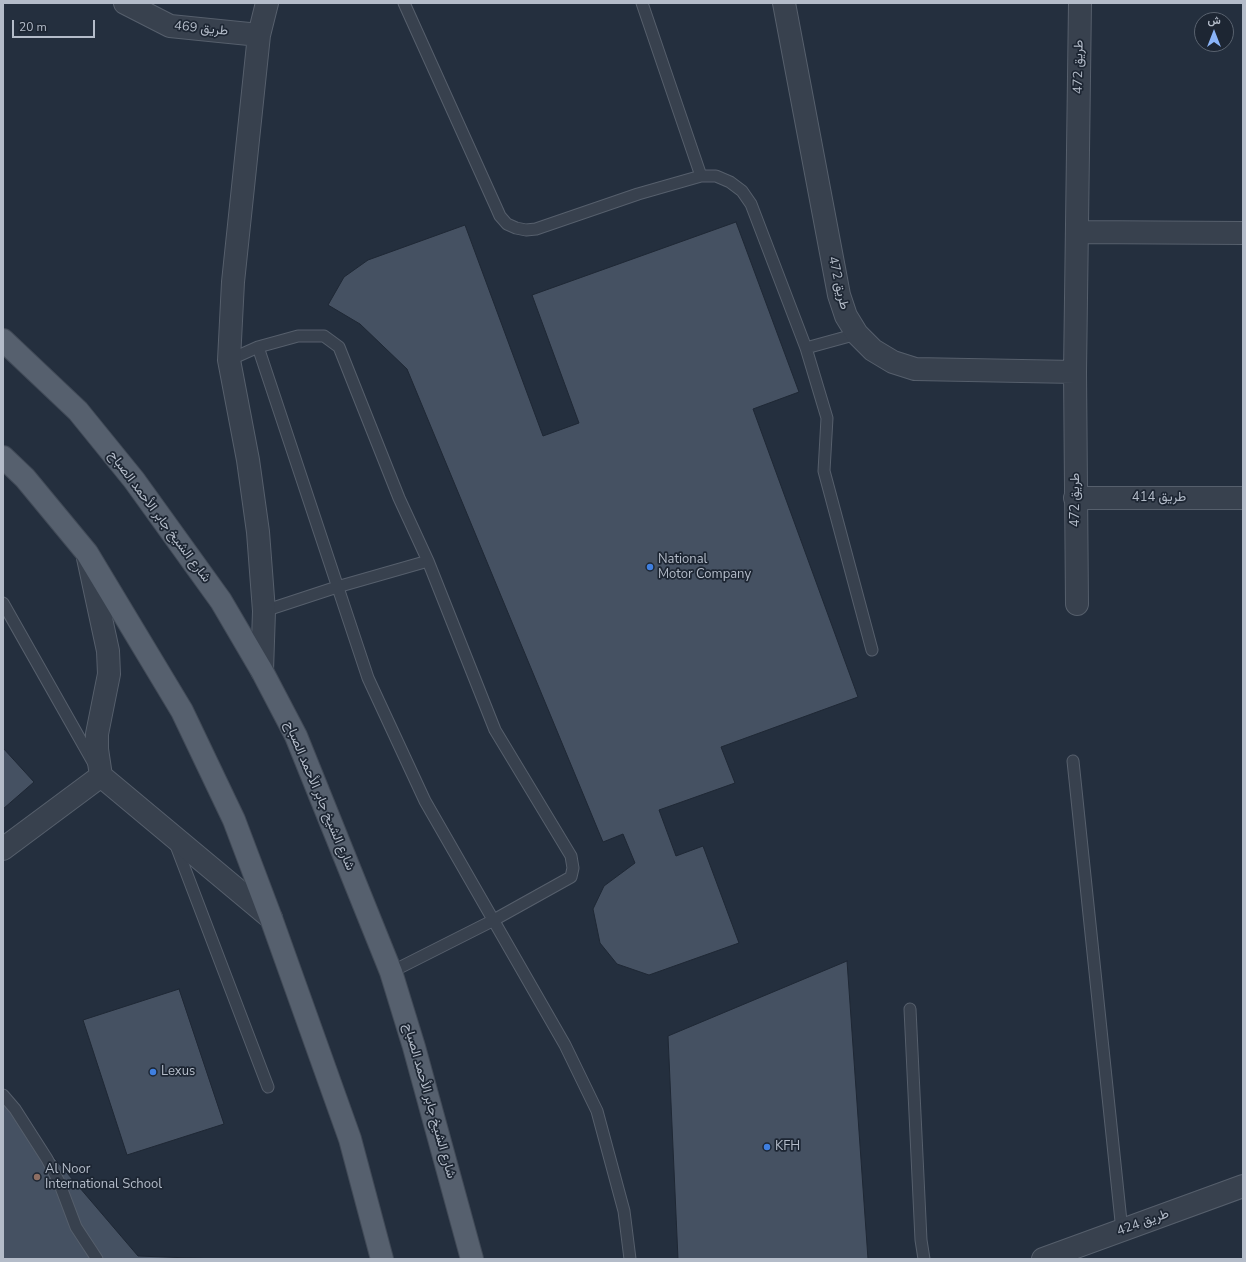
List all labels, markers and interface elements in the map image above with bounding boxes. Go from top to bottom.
scale bar [14,12,97,38]
north arrow [1194,12,1234,52]
text: ش [1207,13,1221,28]
street label: طريق 469 [173,18,229,40]
text: 20 m [19,19,47,35]
street label: طريق 472 [1071,40,1087,94]
street label: طريق 472 [824,255,852,311]
street label: شارع الشيخ جابر الأحمد الصباح [104,448,214,586]
street label: طريق 472 [1068,473,1084,527]
street label: طريق 414 [1132,490,1186,506]
place label: National Motor Company [658,552,751,583]
marker: National Motor Company [645,562,655,572]
street label: شارع الشيخ جابر الأحمد الصباح [280,719,358,873]
street label: شارع الشيخ جابر الأحمد الصباح [399,1022,459,1180]
place label: Lexus [161,1064,195,1080]
marker: Lexus [148,1067,158,1077]
place label: KFH [775,1139,800,1155]
marker: KFH [762,1142,772,1152]
place label: Al Noor International School [45,1162,162,1193]
marker: Al Noor International School [32,1172,42,1182]
street label: طريق 424 [1115,1206,1171,1240]

